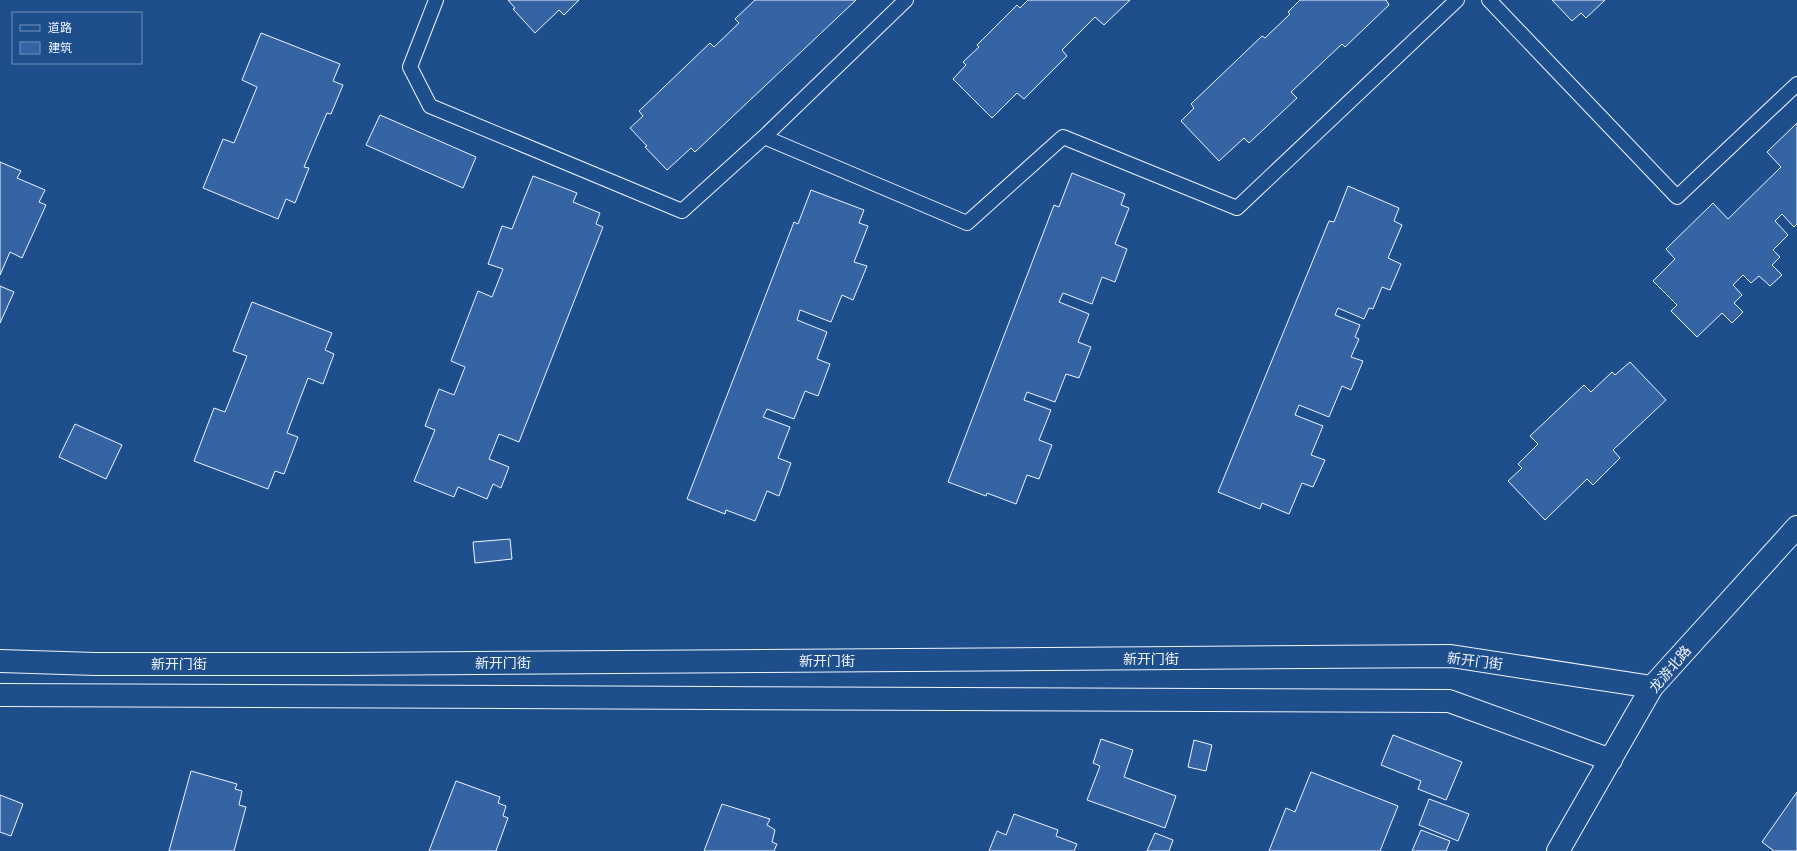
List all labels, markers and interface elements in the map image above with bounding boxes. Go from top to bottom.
legend [12,12,142,64]
text: 道路 [48,21,72,34]
text: 建筑 [48,41,72,54]
street label: 龙游北路 [1646,642,1694,696]
street label: 新开门街 [1446,651,1504,672]
street label: 新开门街 [1123,652,1179,667]
street label: 新开门街 [799,654,855,669]
street label: 新开门街 [475,656,531,671]
street label: 新开门街 [151,657,207,672]

